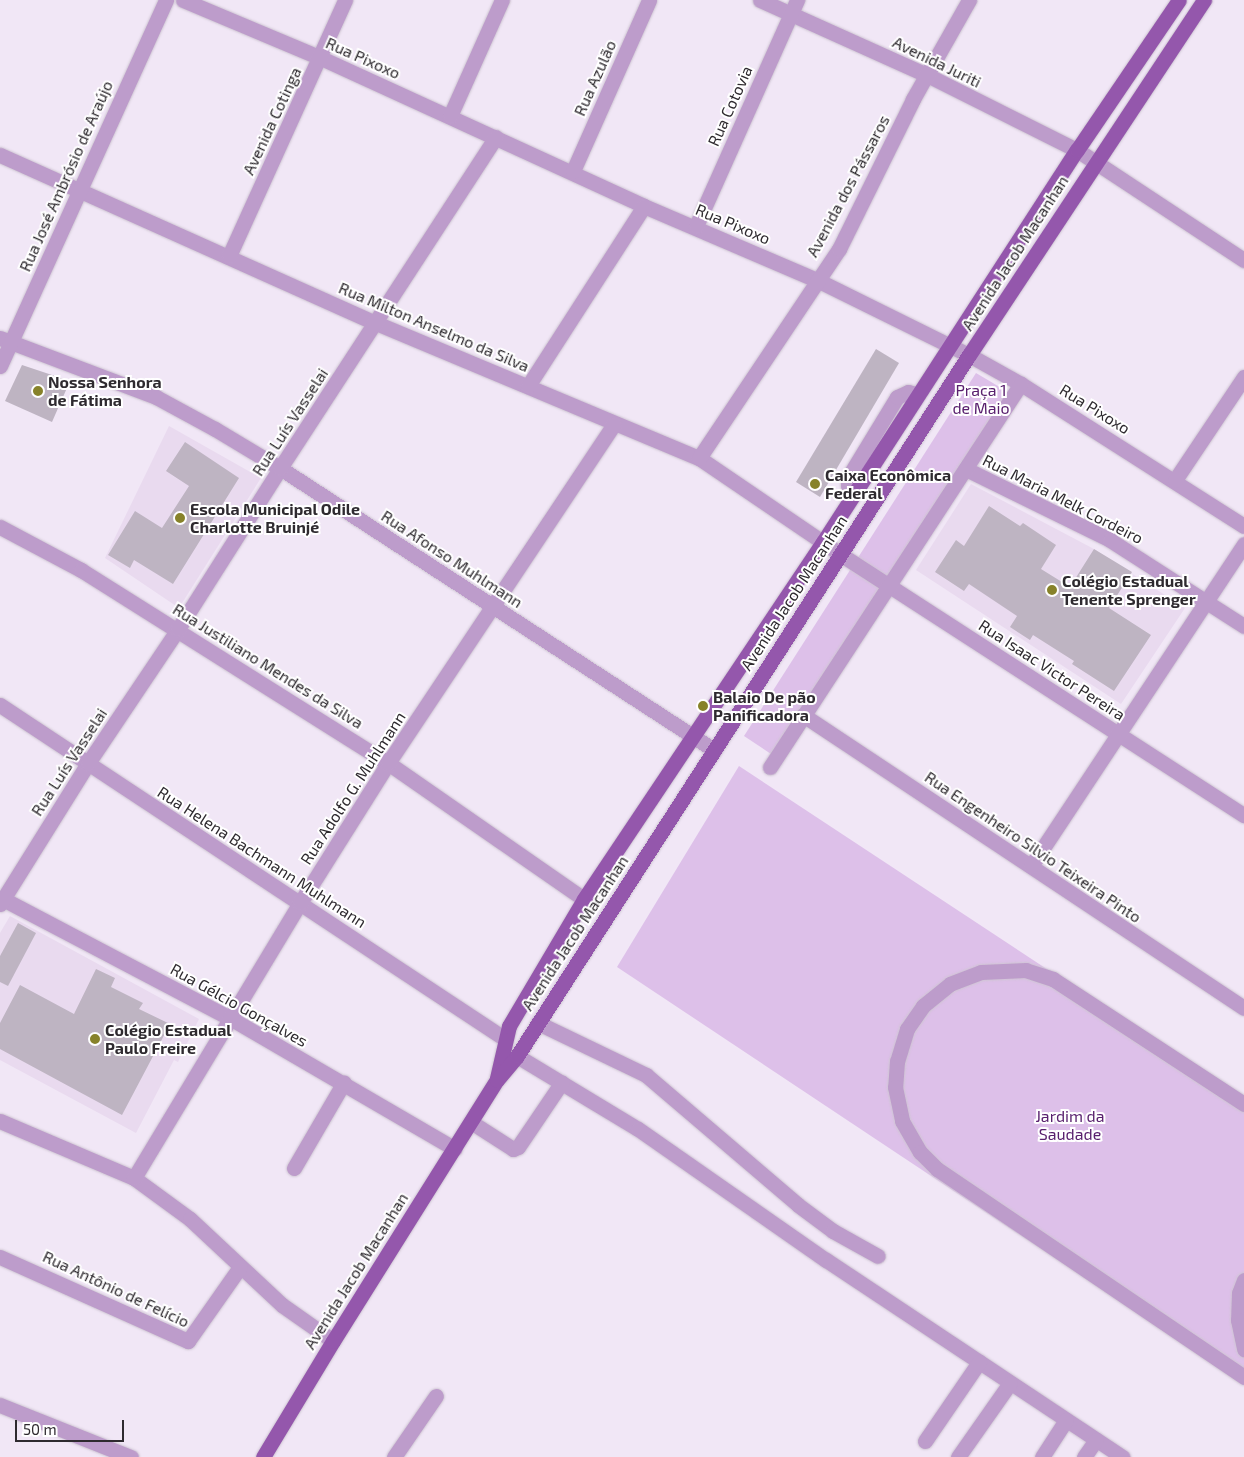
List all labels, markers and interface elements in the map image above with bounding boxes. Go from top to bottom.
street label: Avenida Juriti [889,32,985,92]
street label: Rua Pixoxo [323,33,403,83]
street label: Rua Azulão [570,37,620,119]
street label: Rua Cotovia [704,63,756,149]
street label: Avenida Cotinga [239,64,305,178]
street label: Rua José Ambrósio de Araújo [15,77,117,275]
street label: Avenida dos Pássaros [802,112,894,260]
street label: Avenida Jacob Macanhan [958,172,1072,334]
street label: Rua Pixoxo [693,200,773,248]
street label: Rua Milton Anselmo da Silva [336,278,532,376]
street label: Rua Luís Vasselai [248,364,332,480]
place label: Nossa Senhora de Fátima [48,372,162,410]
park label: Praça 1 de Maio [952,380,1010,418]
street label: Rua Pixoxo [1056,380,1134,438]
marker: Nossa Senhora de Fátima [32,385,44,397]
street label: Rua Maria Melk Cordeiro [980,450,1146,548]
place label: Caixa Econômica Federal [825,465,951,503]
marker: Caixa Econômica Federal [809,478,821,490]
place label: Escola Municipal Odile Charlotte Bruinjé [190,499,360,537]
street label: Rua Afonso Muhlmann [378,506,526,612]
marker: Escola Municipal Odile Charlotte Bruinjé [174,512,186,524]
street label: Avenida Jacob Macanhan [737,512,851,674]
place label: Colégio Estadual Tenente Sprenger [1062,571,1196,609]
marker: Colégio Estadual Tenente Sprenger [1046,584,1058,596]
street label: Rua Justiliano Mendes da Silva [169,599,367,733]
street label: Rua Isaac Victor Pereira [975,615,1129,725]
place label: Balaio De pão Panificadora [713,687,816,725]
marker: Balaio De pão Panificadora [697,700,709,712]
street label: Rua Luís Vasselai [27,704,111,820]
street label: Rua Adolfo G. Muhlmann [296,708,410,868]
street label: Rua Engenheiro Silvio Teixeira Pinto [921,767,1145,927]
street label: Rua Helena Bachmann Muhlmann [154,782,370,932]
street label: Avenida Jacob Macanhan [518,852,632,1014]
street label: Rua Gélcio Gonçalves [167,959,311,1051]
place label: Colégio Estadual Paulo Freire [105,1020,232,1058]
marker: Colégio Estadual Paulo Freire [89,1033,101,1045]
park label: Jardim da Saudade [1035,1106,1105,1144]
street label: Avenida Jacob Macanhan [300,1189,412,1353]
street label: Rua Antônio de Felício [40,1247,192,1331]
scale bar [18,1410,126,1442]
text: 50 m [23,1420,57,1438]

